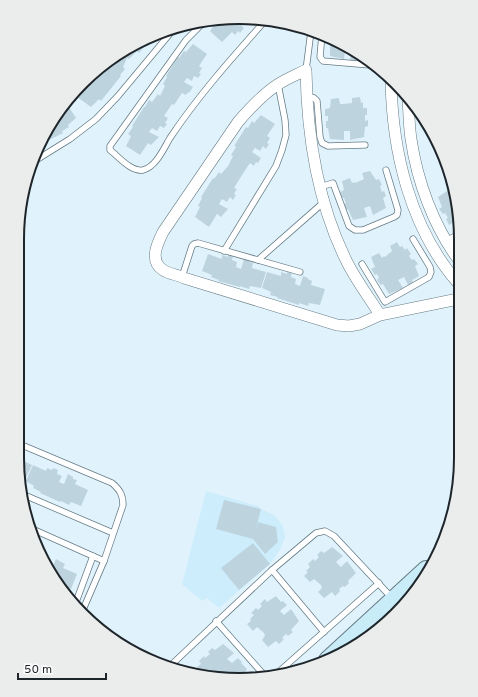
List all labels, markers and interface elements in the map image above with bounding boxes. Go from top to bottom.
scale bar [18,655,106,681]
text: 50 m [24,662,52,678]

